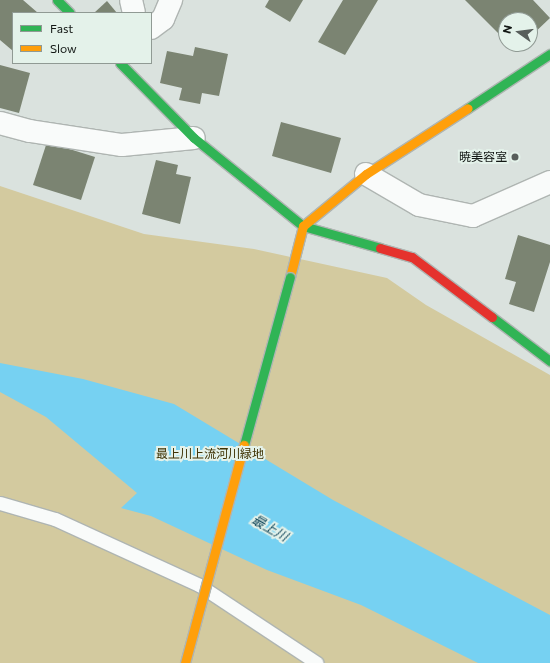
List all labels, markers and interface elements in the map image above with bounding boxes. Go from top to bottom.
legend [12,12,152,64]
north arrow [498,12,538,52]
text: Fast [50,21,73,35]
text: N [500,24,514,35]
text: Slow [50,41,77,55]
place label: 暁美容室 [459,150,507,164]
marker: 暁美容室 [510,152,520,162]
park label: 最上川上流河川緑地 [156,447,264,461]
water label: 最上川 [249,511,291,545]

